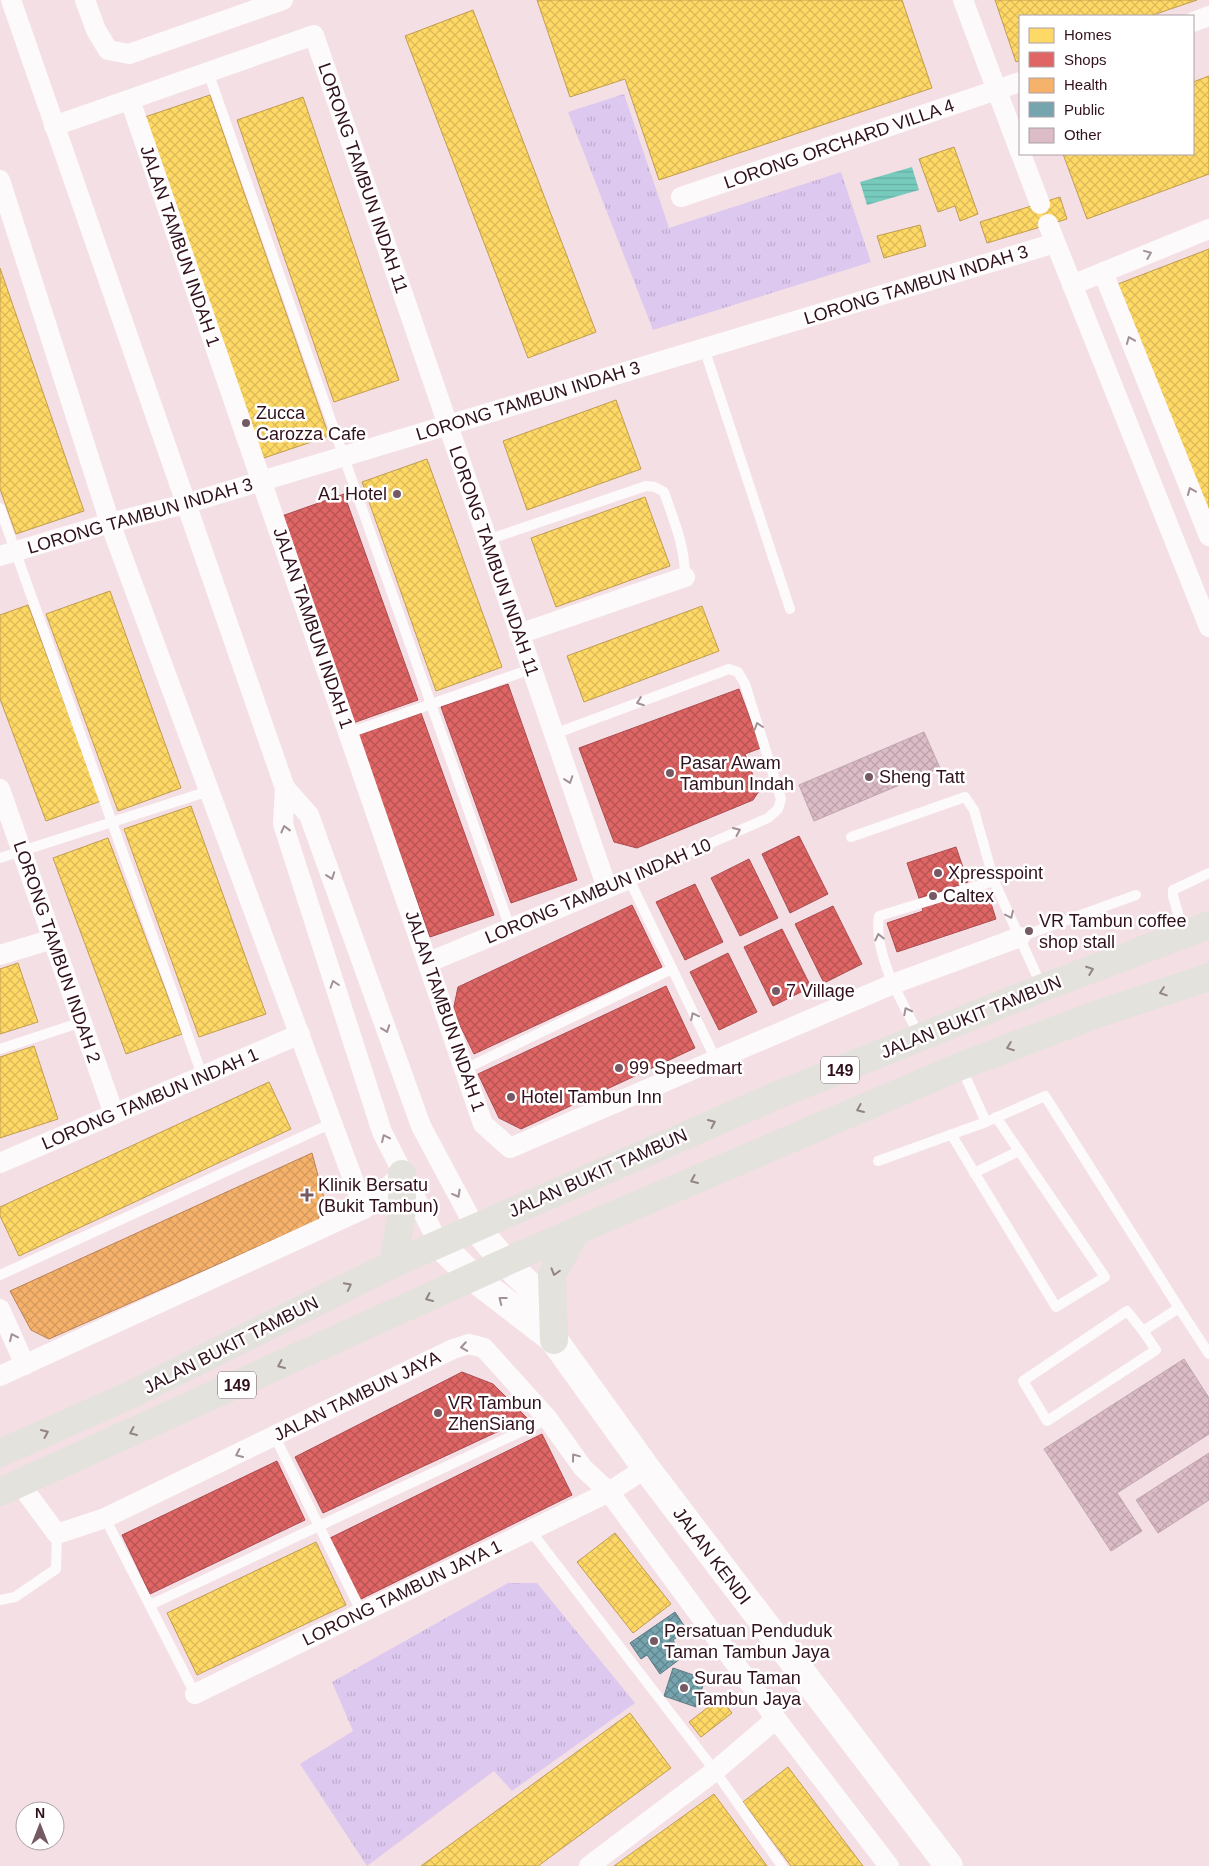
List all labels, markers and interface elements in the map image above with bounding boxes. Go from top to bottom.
legend [1019,15,1194,155]
text: Homes [1064,26,1112,43]
text: Shops [1064,51,1107,68]
street label: LORONG TAMBUN INDAH 11 [314,60,412,296]
text: Health [1064,76,1107,93]
street label: LORONG ORCHARD VILLA 4 [721,95,957,193]
text: Public [1064,101,1105,118]
text: Other [1064,126,1102,143]
street label: JALAN TAMBUN INDAH 1 [136,143,224,349]
street label: LORONG TAMBUN INDAH 3 [801,241,1031,329]
one-way arrow [1143,249,1152,260]
one-way arrow [1126,336,1136,345]
street label: LORONG TAMBUN INDAH 3 [413,357,643,445]
place label: Zucca Carozza Cafe [256,403,366,444]
marker: Zucca Carozza Cafe [240,417,252,429]
street label: LORONG TAMBUN INDAH 11 [445,443,543,679]
street label: LORONG TAMBUN INDAH 3 [25,474,255,558]
place label: A1 Hotel [318,484,387,504]
one-way arrow [1186,487,1197,496]
marker: A1 Hotel [391,488,403,500]
street label: JALAN TAMBUN INDAH 1 [269,525,357,731]
one-way arrow [636,696,645,706]
one-way arrow [754,722,764,731]
place label: Pasar Awam Tambun Indah [680,753,794,794]
marker: Pasar Awam Tambun Indah [664,767,676,779]
place label: Sheng Tatt [879,767,965,787]
marker: Sheng Tatt [863,771,875,783]
one-way arrow [564,776,574,784]
one-way arrow [280,824,291,833]
one-way arrow [732,827,741,838]
street label: LORONG TAMBUN INDAH 10 [482,834,714,948]
street label: LORONG TAMBUN INDAH 2 [10,838,104,1066]
place label: Xpresspoint [948,863,1043,883]
marker: Xpresspoint [932,867,944,879]
one-way arrow [325,871,335,880]
place label: Caltex [943,886,994,906]
marker: Caltex [927,890,939,902]
street label: JALAN TAMBUN INDAH 1 [401,908,489,1114]
one-way arrow [1004,910,1015,919]
place label: VR Tambun coffee shop stall [1039,911,1186,952]
marker: VR Tambun coffee shop stall [1023,925,1035,937]
one-way arrow [874,933,885,941]
one-way arrow [1085,966,1094,976]
street label: JALAN BUKIT TAMBUN [878,972,1064,1062]
one-way arrow [330,980,340,988]
place label: 7 Village [786,981,855,1001]
marker: 7 Village [770,985,782,997]
one-way arrow [1159,987,1168,997]
one-way arrow [903,1007,913,1016]
one-way arrow [690,1012,701,1021]
one-way arrow [380,1024,390,1033]
one-way arrow [1006,1041,1015,1052]
street label: LORONG TAMBUN INDAH 1 [39,1044,261,1154]
road number: 149 [821,1056,859,1084]
place label: 99 Speedmart [629,1058,742,1078]
marker: 99 Speedmart [613,1062,625,1074]
place label: Hotel Tambun Inn [521,1087,662,1107]
marker: Hotel Tambun Inn [505,1091,517,1103]
one-way arrow [856,1103,865,1114]
one-way arrow [707,1119,716,1130]
street label: JALAN BUKIT TAMBUN [506,1125,690,1221]
one-way arrow [381,1134,392,1143]
one-way arrow [690,1174,699,1184]
place label: Klinik Bersatu (Bukit Tambun) [318,1175,439,1216]
marker: Klinik Bersatu (Bukit Tambun) [300,1188,314,1202]
one-way arrow [451,1188,461,1197]
one-way arrow [550,1267,560,1276]
one-way arrow [343,1282,352,1292]
street label: JALAN BUKIT TAMBUN [140,1292,322,1398]
one-way arrow [425,1292,434,1303]
one-way arrow [498,1296,507,1305]
one-way arrow [8,1333,19,1342]
one-way arrow [460,1341,469,1351]
street label: JALAN TAMBUN JAYA [271,1347,443,1445]
one-way arrow [277,1359,286,1370]
road number: 149 [218,1372,256,1398]
place label: VR Tambun ZhenSiang [448,1393,542,1434]
marker: VR Tambun ZhenSiang [432,1407,444,1419]
one-way arrow [129,1426,138,1437]
one-way arrow [40,1429,49,1440]
one-way arrow [235,1448,244,1458]
one-way arrow [573,1454,581,1463]
street label: JALAN KENDI [669,1504,755,1608]
street label: LORONG TAMBUN JAYA 1 [299,1536,505,1650]
place label: Persatuan Penduduk Taman Tambun Jaya [664,1621,833,1662]
marker: Persatuan Penduduk Taman Tambun Jaya [648,1635,660,1647]
place label: Surau Taman Tambun Jaya [694,1668,802,1709]
marker: Surau Taman Tambun Jaya [678,1682,690,1694]
north arrow [15,1801,65,1851]
text: N [35,1805,45,1821]

